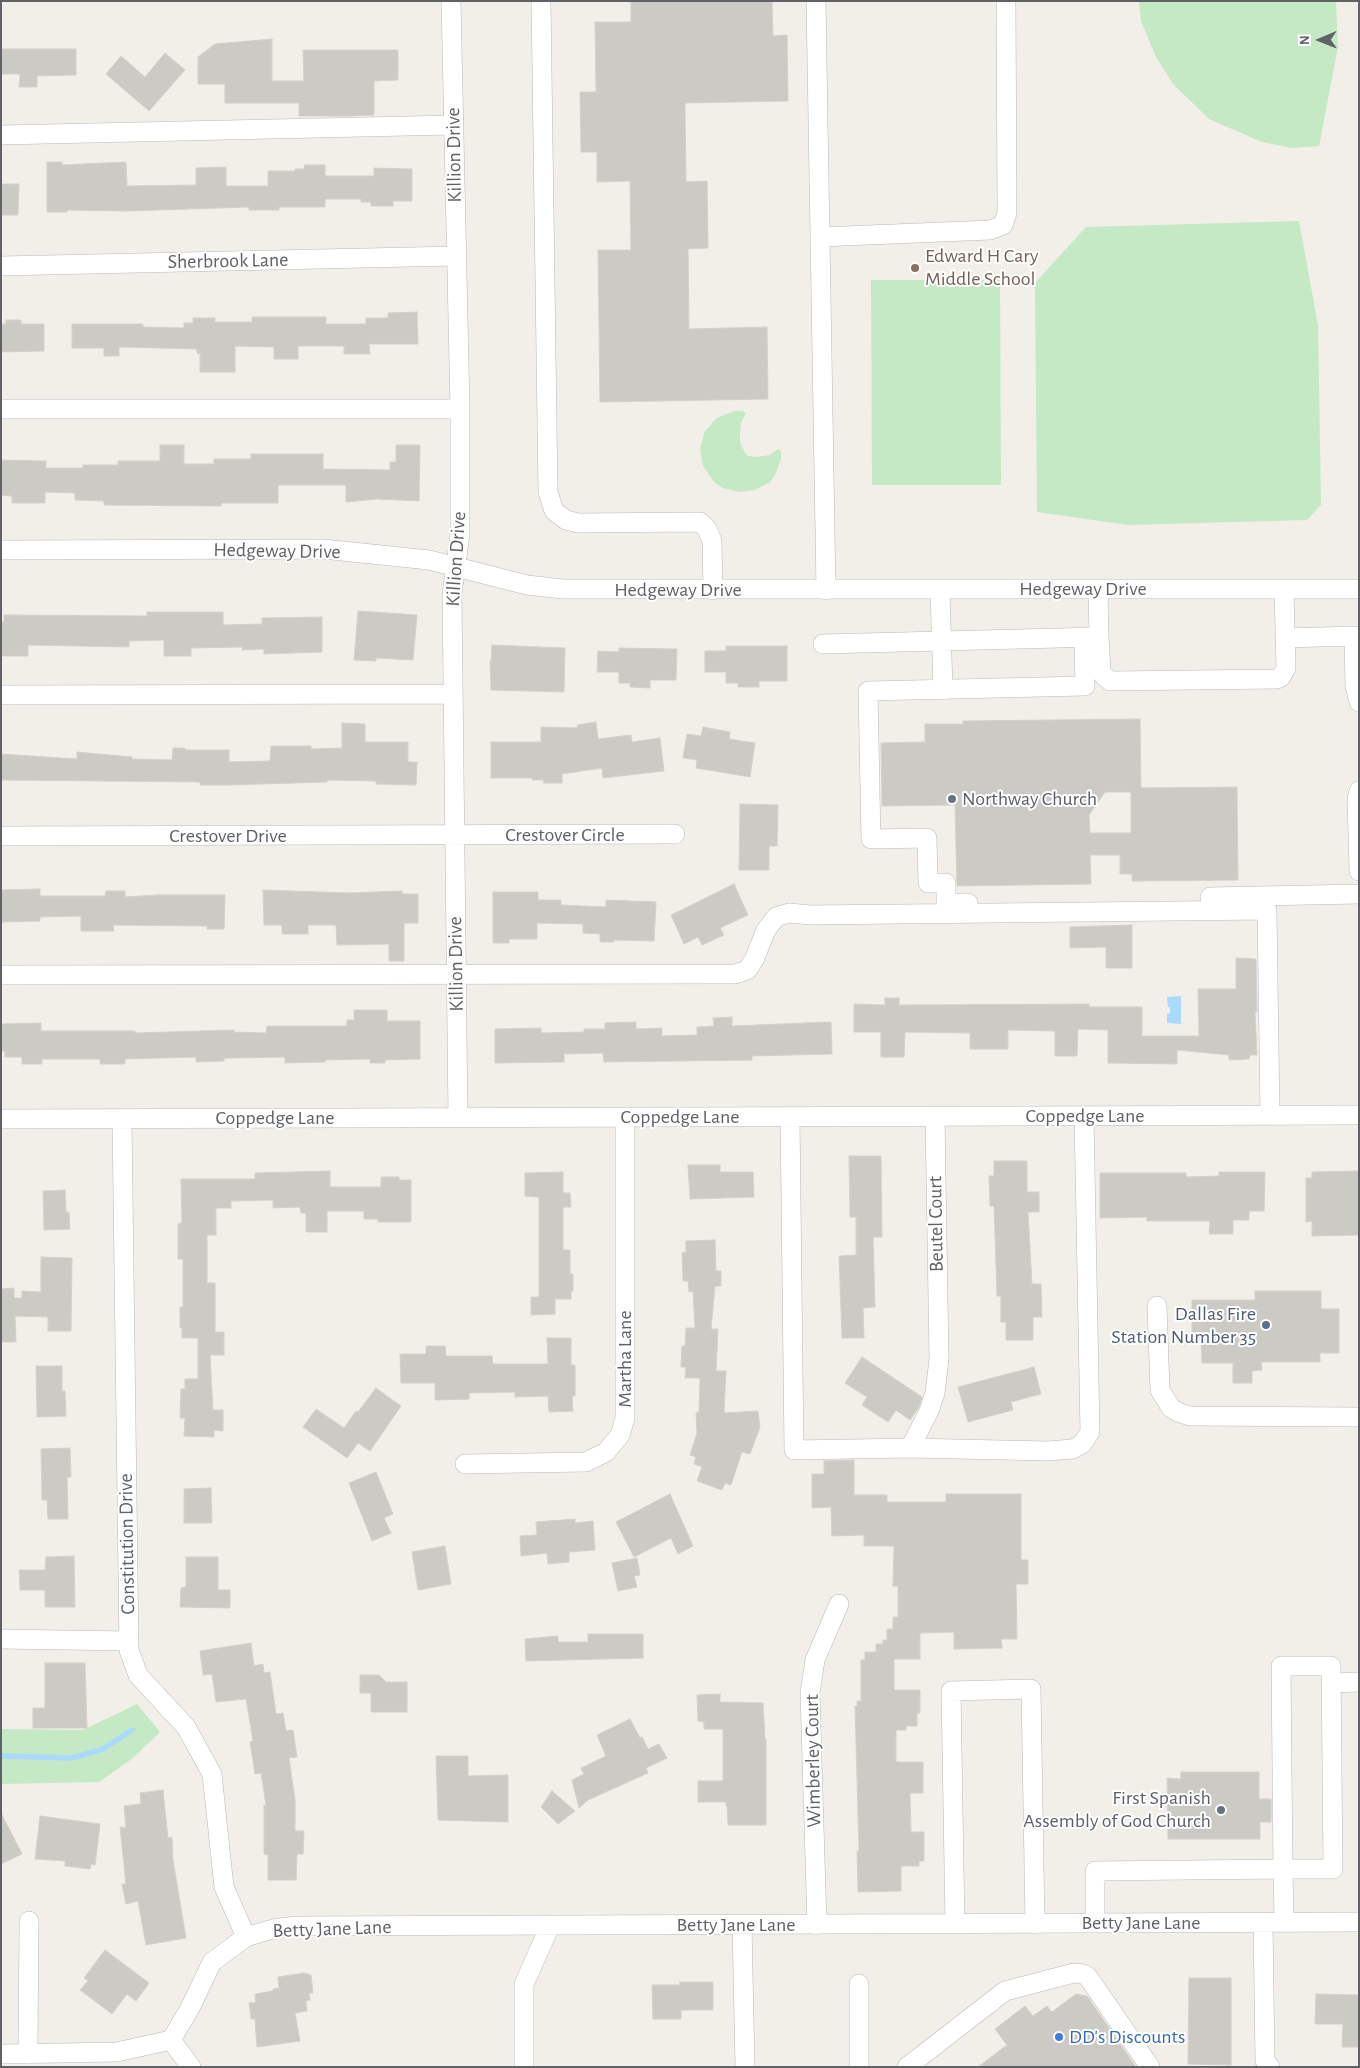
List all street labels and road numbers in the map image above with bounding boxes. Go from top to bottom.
street label: Killion Drive [441,107,467,203]
street label: Sherbrook Lane [167,248,289,274]
street label: Killion Drive [441,511,471,607]
street label: Hedgeway Drive [213,538,341,564]
street label: Hedgeway Drive [1019,577,1147,601]
street label: Hedgeway Drive [614,578,742,602]
street label: Crestover Circle [505,823,625,847]
street label: Crestover Drive [169,824,287,848]
street label: Killion Drive [443,916,469,1012]
street label: Coppedge Lane [1026,1104,1144,1128]
street label: Coppedge Lane [621,1105,739,1129]
street label: Coppedge Lane [216,1106,334,1130]
street label: Beutel Court [923,1176,949,1272]
street label: Martha Lane [613,1310,637,1408]
street label: Constitution Drive [114,1473,140,1615]
street label: Wimberley Court [800,1694,826,1828]
street label: Betty Jane Lane [1082,1911,1200,1935]
street label: Betty Jane Lane [677,1913,795,1937]
street label: Betty Jane Lane [272,1915,392,1943]

